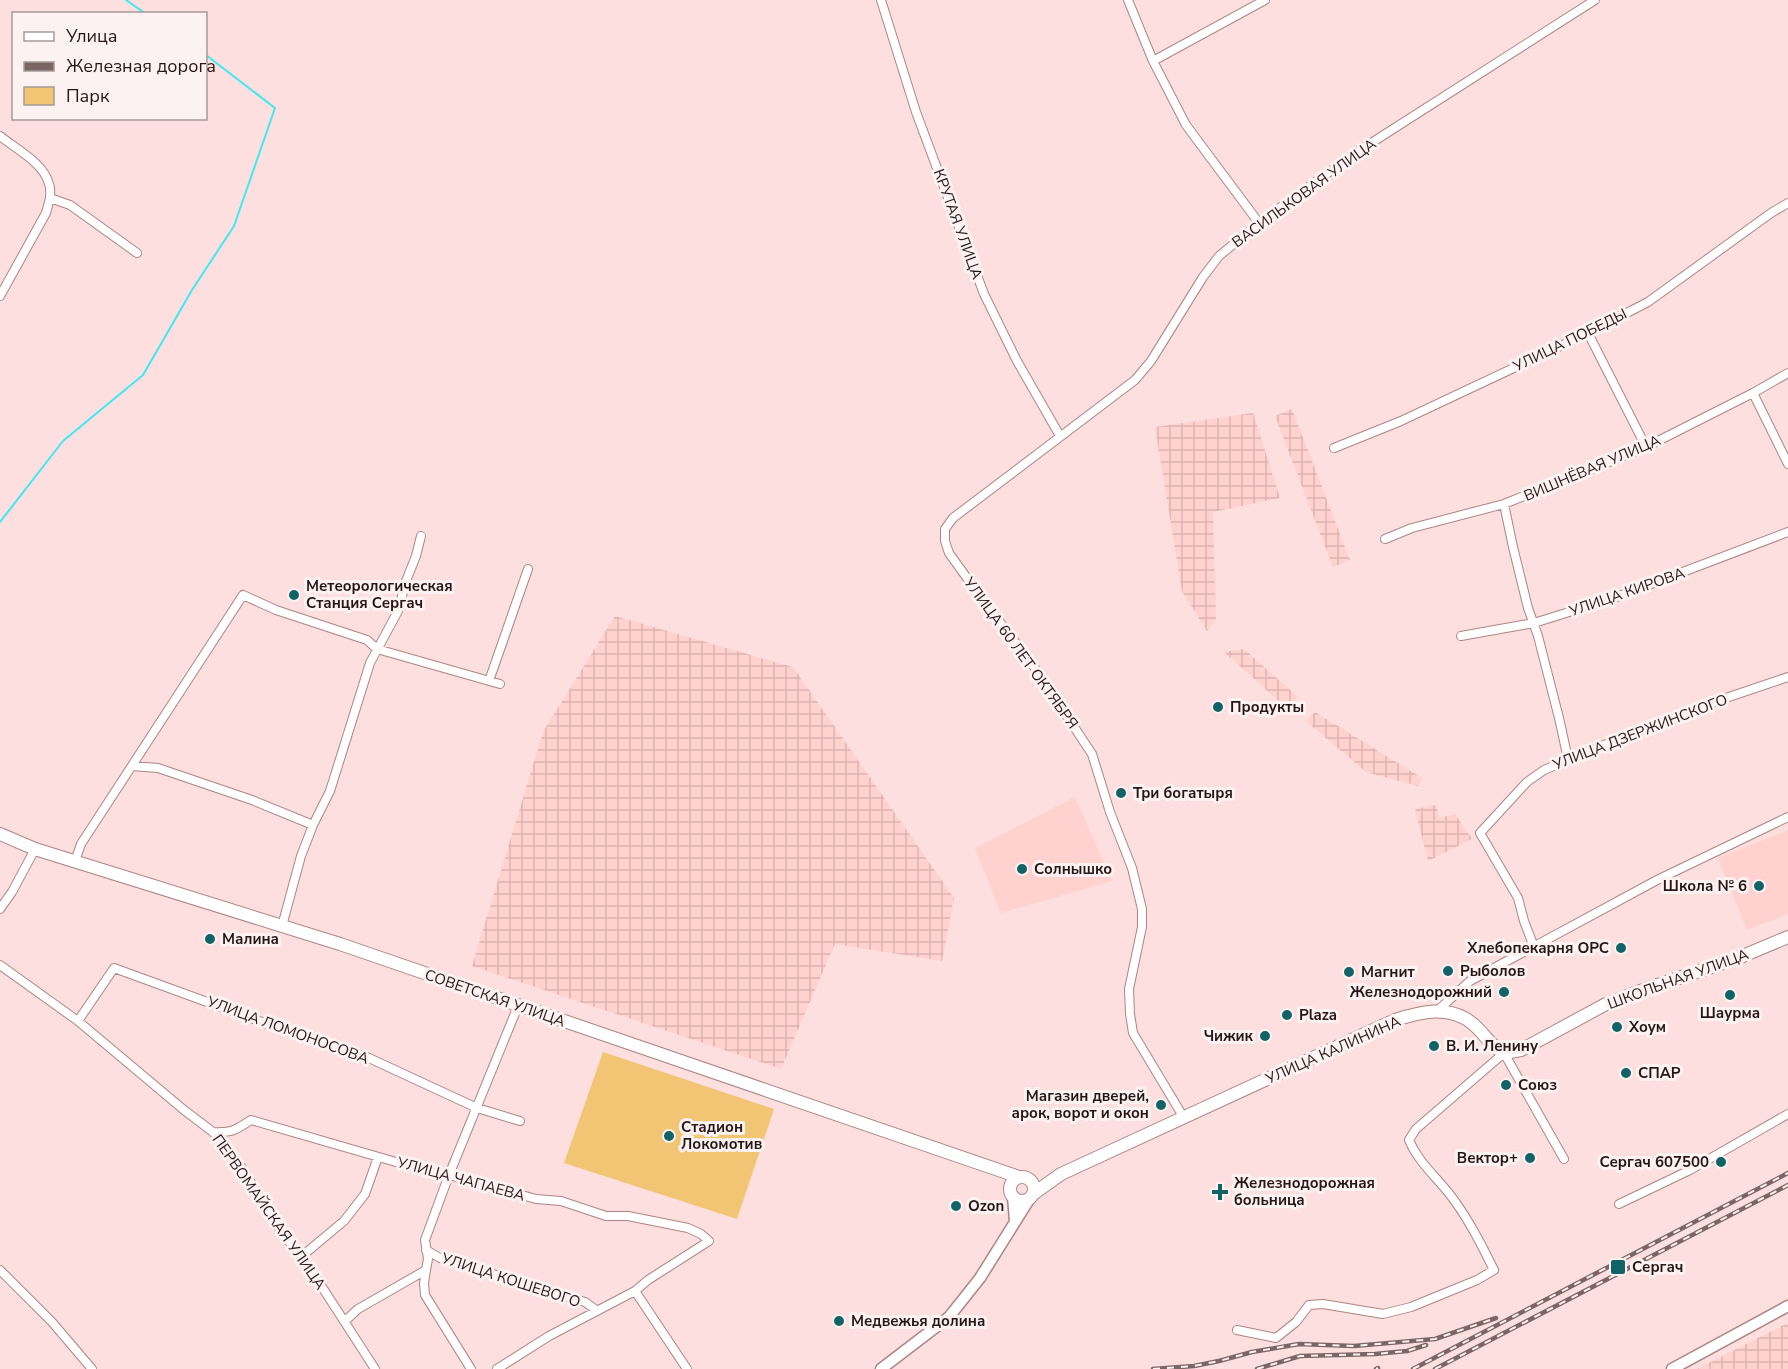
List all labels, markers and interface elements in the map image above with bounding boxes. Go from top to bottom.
legend [12,12,207,120]
text: Улица [65,24,117,48]
text: Железная дорога [66,54,216,78]
text: Парк [66,84,110,108]
street label: ВАСИЛЬКОВАЯ УЛИЦА [1228,134,1380,252]
street label: КРУТАЯ УЛИЦА [929,166,987,282]
street label: УЛИЦА ПОБЕДЫ [1509,304,1630,377]
street label: ВИШНЁВАЯ УЛИЦА [1521,430,1663,506]
street label: УЛИЦА КИРОВА [1566,563,1688,621]
street label: УЛИЦА 60 ЛЕТ ОКТЯБРЯ [959,572,1083,733]
place label: Метеорологическая Станция Сергач [306,576,453,613]
marker: Метеорологическая Станция Сергач [287,588,301,602]
street label: УЛИЦА ДЗЕРЖИНСКОГО [1549,689,1730,775]
place label: Продукты [1230,697,1304,717]
marker: Продукты [1211,700,1225,714]
place label: Три богатыря [1133,783,1233,803]
marker: Три богатыря [1114,786,1128,800]
place label: Солнышко [1034,859,1112,879]
marker: Солнышко [1015,862,1029,876]
place label: Школа № 6 [1663,876,1747,896]
marker: Школа № 6 [1752,879,1766,893]
place label: Малина [222,929,279,949]
marker: Малина [203,932,217,946]
place label: Хлебопекарня ОРС [1466,938,1609,958]
marker: Хлебопекарня ОРС [1614,941,1628,955]
street label: ШКОЛЬНАЯ УЛИЦА [1605,944,1751,1014]
place label: Рыболов [1460,961,1525,981]
place label: Магнит [1361,962,1415,982]
marker: Рыболов [1441,964,1455,978]
street label: СОВЕТСКАЯ УЛИЦА [422,965,568,1031]
marker: Магнит [1342,965,1356,979]
place label: Железнодорожний [1350,982,1492,1002]
marker: Железнодорожний [1497,985,1511,999]
marker: Шаурма [1723,988,1737,1002]
street label: УЛИЦА ЛОМОНОСОВА [203,991,372,1069]
place label: Шаурма [1700,1003,1760,1023]
place label: Plaza [1299,1005,1337,1025]
marker: Plaza [1280,1008,1294,1022]
street label: УЛИЦА КАЛИНИНА [1261,1011,1404,1089]
place label: Хоум [1628,1017,1666,1037]
marker: Хоум [1610,1020,1624,1034]
place label: Чижик [1204,1026,1254,1046]
marker: Чижик [1258,1029,1272,1043]
place label: В. И. Ленину [1446,1036,1539,1056]
marker: В. И. Ленину [1427,1039,1441,1053]
place label: СПАР [1638,1063,1681,1083]
marker: СПАР [1619,1066,1633,1080]
place label: Союз [1518,1075,1557,1095]
marker: Союз [1499,1078,1513,1092]
place label: Магазин дверей, арок, ворот и окон [1011,1086,1149,1123]
marker: Магазин дверей, арок, ворот и окон [1154,1098,1168,1112]
place label: Стадион Локомотив [681,1117,762,1154]
marker: Стадион Локомотив [662,1129,676,1143]
street label: ПЕРВОМАЙСКАЯ УЛИЦА [208,1130,330,1294]
place label: Вектор+ [1457,1148,1518,1168]
marker: Вектор+ [1523,1151,1537,1165]
street label: УЛИЦА ЧАПАЕВА [394,1152,527,1206]
place label: Сергач 607500 [1599,1152,1709,1172]
marker: Сергач 607500 [1714,1155,1728,1169]
place label: Железнодорожная больница [1234,1173,1375,1210]
marker: Железнодорожная больница [1211,1183,1229,1201]
place label: Ozon [968,1196,1004,1216]
marker: Ozon [949,1199,963,1213]
street label: УЛИЦА КОШЕВОГО [438,1248,583,1312]
place label: Сергач [1632,1257,1683,1277]
marker: Сергач [1609,1258,1627,1276]
place label: Медвежья долина [851,1311,985,1331]
marker: Медвежья долина [832,1314,846,1328]

